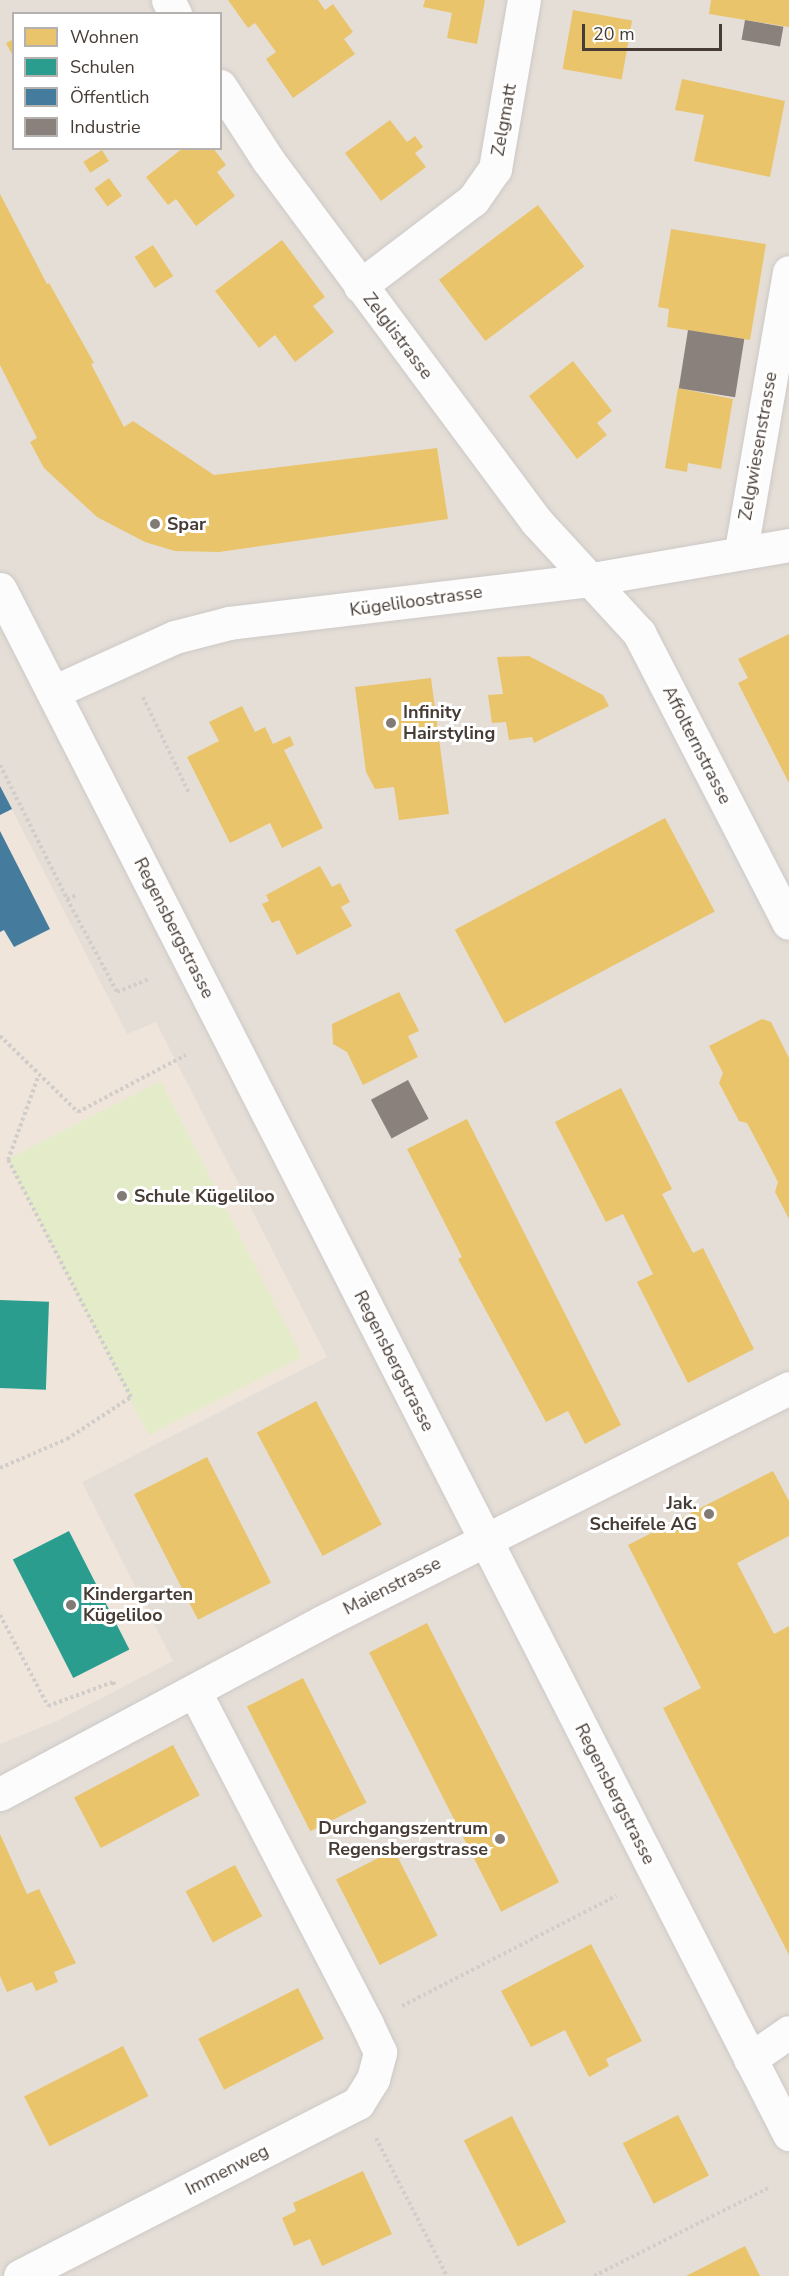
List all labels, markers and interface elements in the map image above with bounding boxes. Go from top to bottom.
legend [12,12,222,150]
scale bar [585,12,724,50]
text: 20 m [593,22,635,46]
text: Wohnen [70,25,139,49]
text: Schulen [70,55,135,79]
street label: Zelgmatt [487,82,521,158]
text: Öffentlich [70,85,149,109]
text: Industrie [70,115,141,139]
street label: Zelglistrasse [358,288,438,384]
street label: Zelgwiesenstrasse [734,370,782,522]
place label: Spar [167,513,206,535]
marker: Spar [148,517,162,531]
street label: Kügeliloostrasse [348,581,484,621]
street label: Affolternstrasse [658,682,736,808]
place label: Infinity Hairstyling [403,702,495,744]
marker: Infinity Hairstyling [384,716,398,730]
street label: Regensbergstrasse [129,854,219,1002]
place label: Schule Kügeliloo [134,1185,275,1207]
marker: Schule Kügeliloo [115,1189,129,1203]
street label: Regensbergstrasse [349,1287,439,1435]
place label: Jak. Scheifele AG [590,1493,697,1536]
marker: Jak. Scheifele AG [702,1507,716,1521]
street label: Maienstrasse [340,1552,444,1620]
place label: Kindergarten Kügeliloo [83,1584,193,1626]
marker: Kindergarten Kügeliloo [64,1598,78,1612]
street label: Regensbergstrasse [570,1720,660,1868]
place label: Durchgangszentrum Regensbergstrasse [318,1818,488,1860]
marker: Durchgangszentrum Regensbergstrasse [493,1832,507,1846]
street label: Immenweg [182,2140,272,2200]

